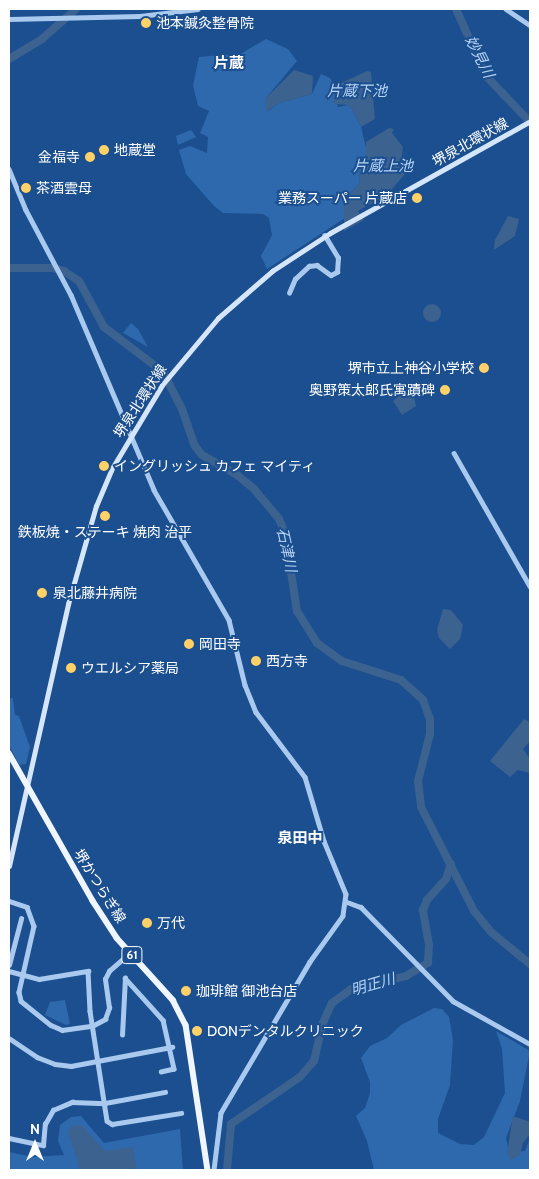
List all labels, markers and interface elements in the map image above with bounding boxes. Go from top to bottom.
place label: 池本鍼灸整骨院 [156,15,254,31]
marker: 池本鍼灸整骨院 [140,17,152,29]
water label: 妙見川 [461,33,497,81]
district label: 片蔵 [214,55,244,73]
water label: 片蔵下池 [327,83,387,101]
street label: 堺泉北環状線 [429,114,511,170]
place label: 地蔵堂 [114,142,156,158]
marker: 地蔵堂 [98,144,110,156]
place label: 金福寺 [38,149,80,165]
marker: 金福寺 [84,151,96,163]
water label: 片蔵上池 [353,158,413,176]
place label: 茶酒雲母 [36,180,92,196]
marker: 茶酒雲母 [20,182,32,194]
place label: 業務スーパー 片蔵店 [278,190,407,206]
marker: 業務スーパー 片蔵店 [411,192,423,204]
place label: 堺市立上神谷小学校 [348,360,474,376]
street label: 堺泉北環状線 [110,361,170,441]
marker: 堺市立上神谷小学校 [478,362,490,374]
place label: 奥野策太郎氏寓蹟碑 [309,382,435,398]
marker: 奥野策太郎氏寓蹟碑 [439,384,451,396]
place label: イングリッシュ カフェ マイティ [114,458,316,474]
marker: イングリッシュ カフェ マイティ [98,460,110,472]
marker: 鉄板焼・ステーキ 焼肉 治平 [99,510,111,522]
place label: 鉄板焼・ステーキ 焼肉 治平 [18,524,192,540]
water label: 石津川 [273,526,299,574]
place label: 泉北藤井病院 [53,585,137,601]
marker: 泉北藤井病院 [35,586,49,600]
place label: 岡田寺 [199,636,241,652]
marker: 岡田寺 [183,638,195,650]
place label: 西方寺 [266,653,308,669]
marker: 西方寺 [250,655,262,667]
place label: ウエルシア薬局 [81,660,179,676]
marker: ウエルシア薬局 [65,662,77,674]
district label: 泉田中 [278,830,322,848]
street label: 堺かつらぎ線 [71,846,129,926]
place label: 万代 [157,915,185,931]
marker: 万代 [141,917,153,929]
road number: 61 [121,946,143,964]
water label: 明正川 [349,970,397,1000]
place label: 珈琲館 御池台店 [196,983,297,999]
marker: 珈琲館 御池台店 [180,985,192,997]
place label: DONデンタルクリニック [207,1023,364,1039]
marker: DONデンタルクリニック [191,1025,203,1037]
north arrow [10,1119,60,1169]
text: N [30,1120,40,1138]

